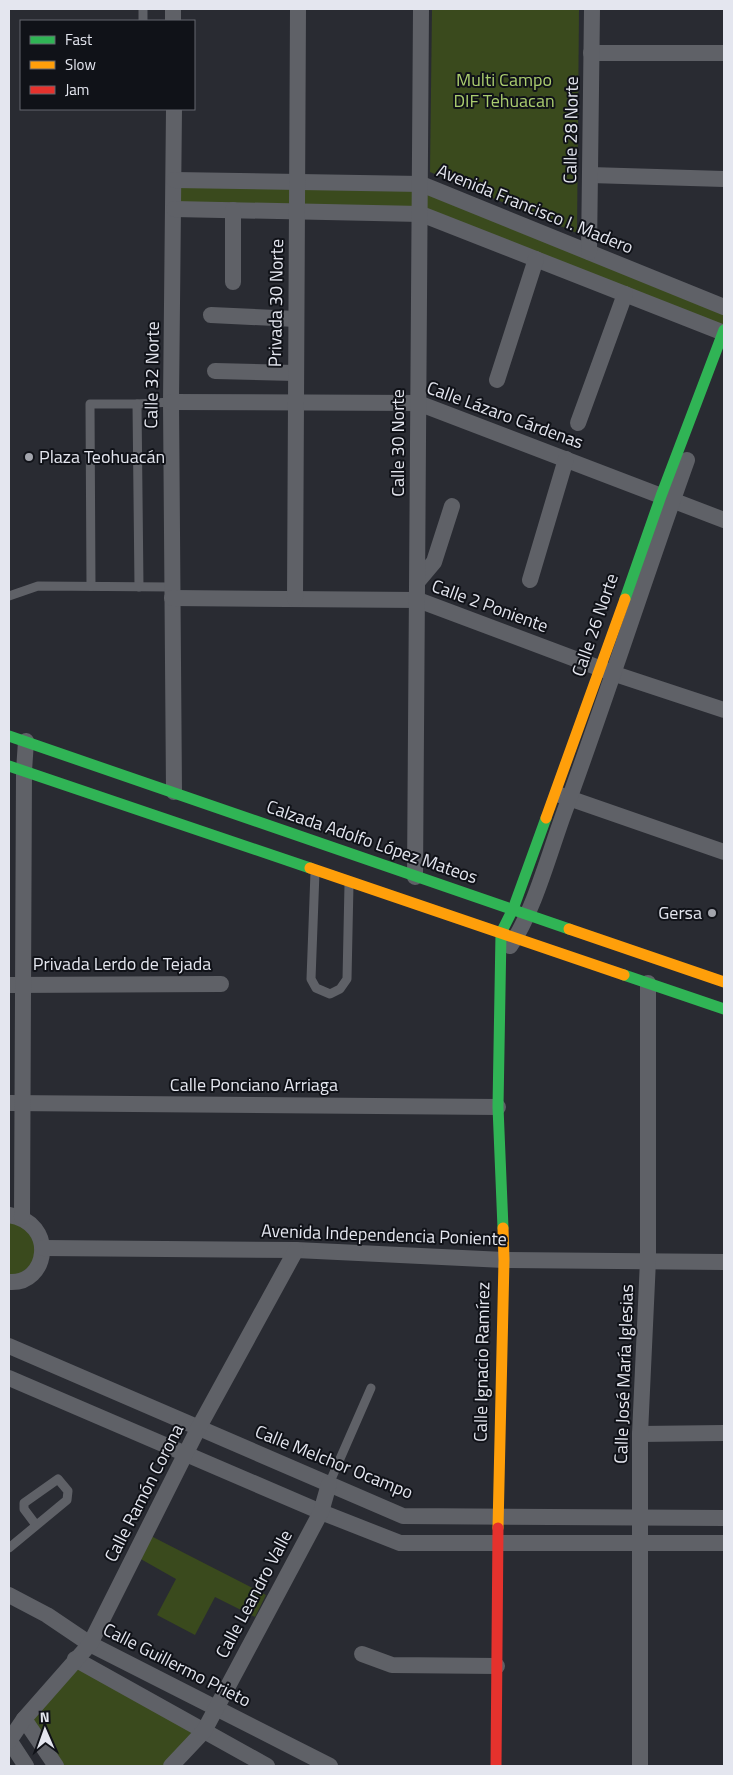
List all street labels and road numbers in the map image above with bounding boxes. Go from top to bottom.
street label: Calle 28 Norte [556,76,585,184]
street label: Avenida Francisco I. Madero [433,157,638,260]
street label: Privada 30 Norte [261,239,290,367]
street label: Calle 32 Norte [137,321,166,429]
street label: Calle Lázaro Cárdenas [423,374,587,455]
street label: Calle 30 Norte [384,389,411,497]
street label: Calle 26 Norte [564,570,625,680]
street label: Calle 2 Poniente [428,572,552,639]
street label: Calzada Adolfo López Mateos [263,793,481,890]
street label: Privada Lerdo de Tejada [33,950,211,977]
street label: Calle Ponciano Arriaga [170,1071,338,1098]
street label: Avenida Independencia Poniente [261,1217,507,1252]
street label: Calle Ignacio Ramírez [467,1282,496,1442]
street label: Calle José María Iglesias [607,1284,640,1464]
street label: Calle Melchor Ocampo [251,1417,417,1506]
street label: Calle Ramón Corona [97,1419,190,1567]
street label: Calle Leandro Valle [208,1525,299,1663]
street label: Calle Guillermo Prieto [99,1616,256,1713]

